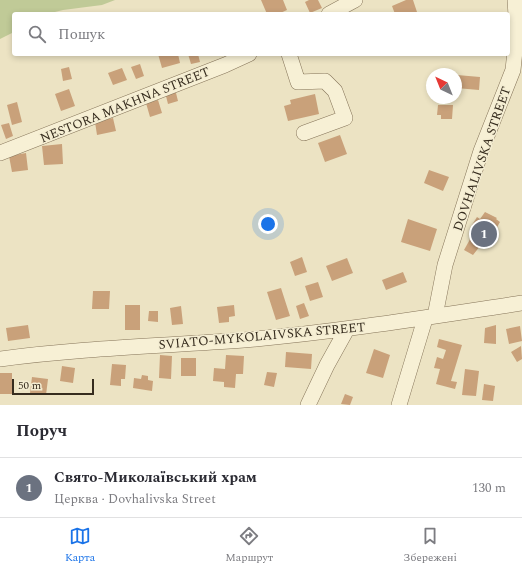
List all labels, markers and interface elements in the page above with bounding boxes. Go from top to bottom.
search box [12,12,510,56]
icon: search [26,23,48,45]
text: Пошук [58,23,105,46]
street label: NESTORA MAKHNA STREET [37,62,213,148]
north arrow [426,68,462,104]
street label: DOVHALIVSKA STREET [448,84,516,234]
your location [258,214,278,234]
pin: 1 [471,219,497,249]
street label: SVIATO-MYKOLAIVSKA STREET [158,317,366,355]
scale bar [12,377,94,396]
text: 50 m [18,377,41,394]
text: Поруч [16,418,67,444]
text: Свято-Миколаївський храм [54,466,257,489]
text: 1 [25,478,33,498]
text: 130 m [472,478,506,498]
text: Церква · Dovhalivska Street [54,489,216,509]
tab: Карта [65,525,95,566]
tab: Маршрут [225,525,273,566]
tab: Збережені [403,525,457,566]

